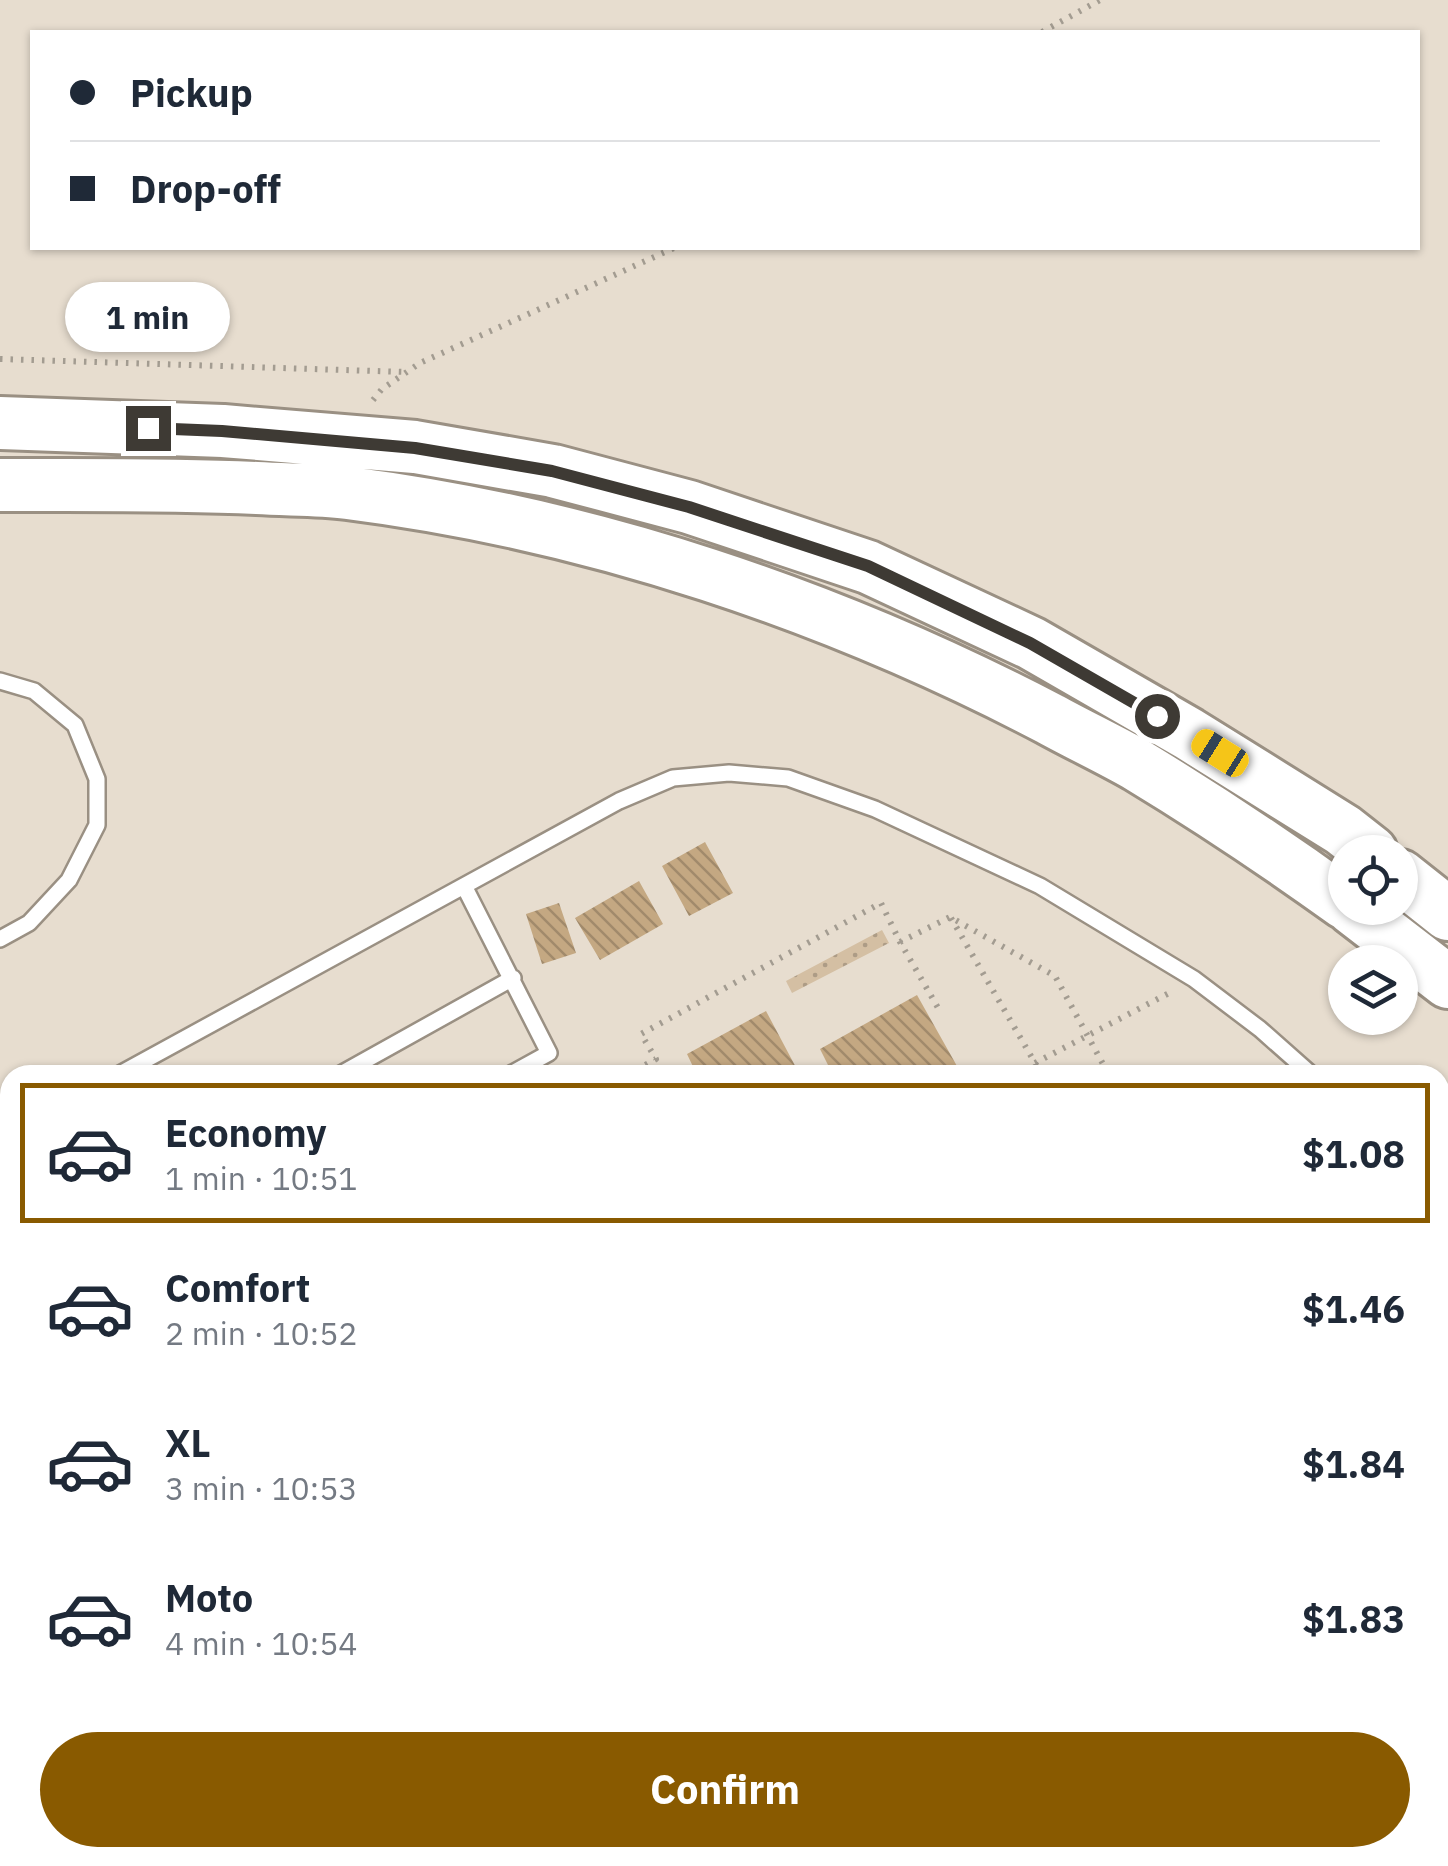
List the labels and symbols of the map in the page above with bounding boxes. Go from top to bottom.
callout: 1 min [66,283,230,353]
route end [126,406,171,451]
route start [1135,694,1180,739]
car [1187,724,1253,782]

